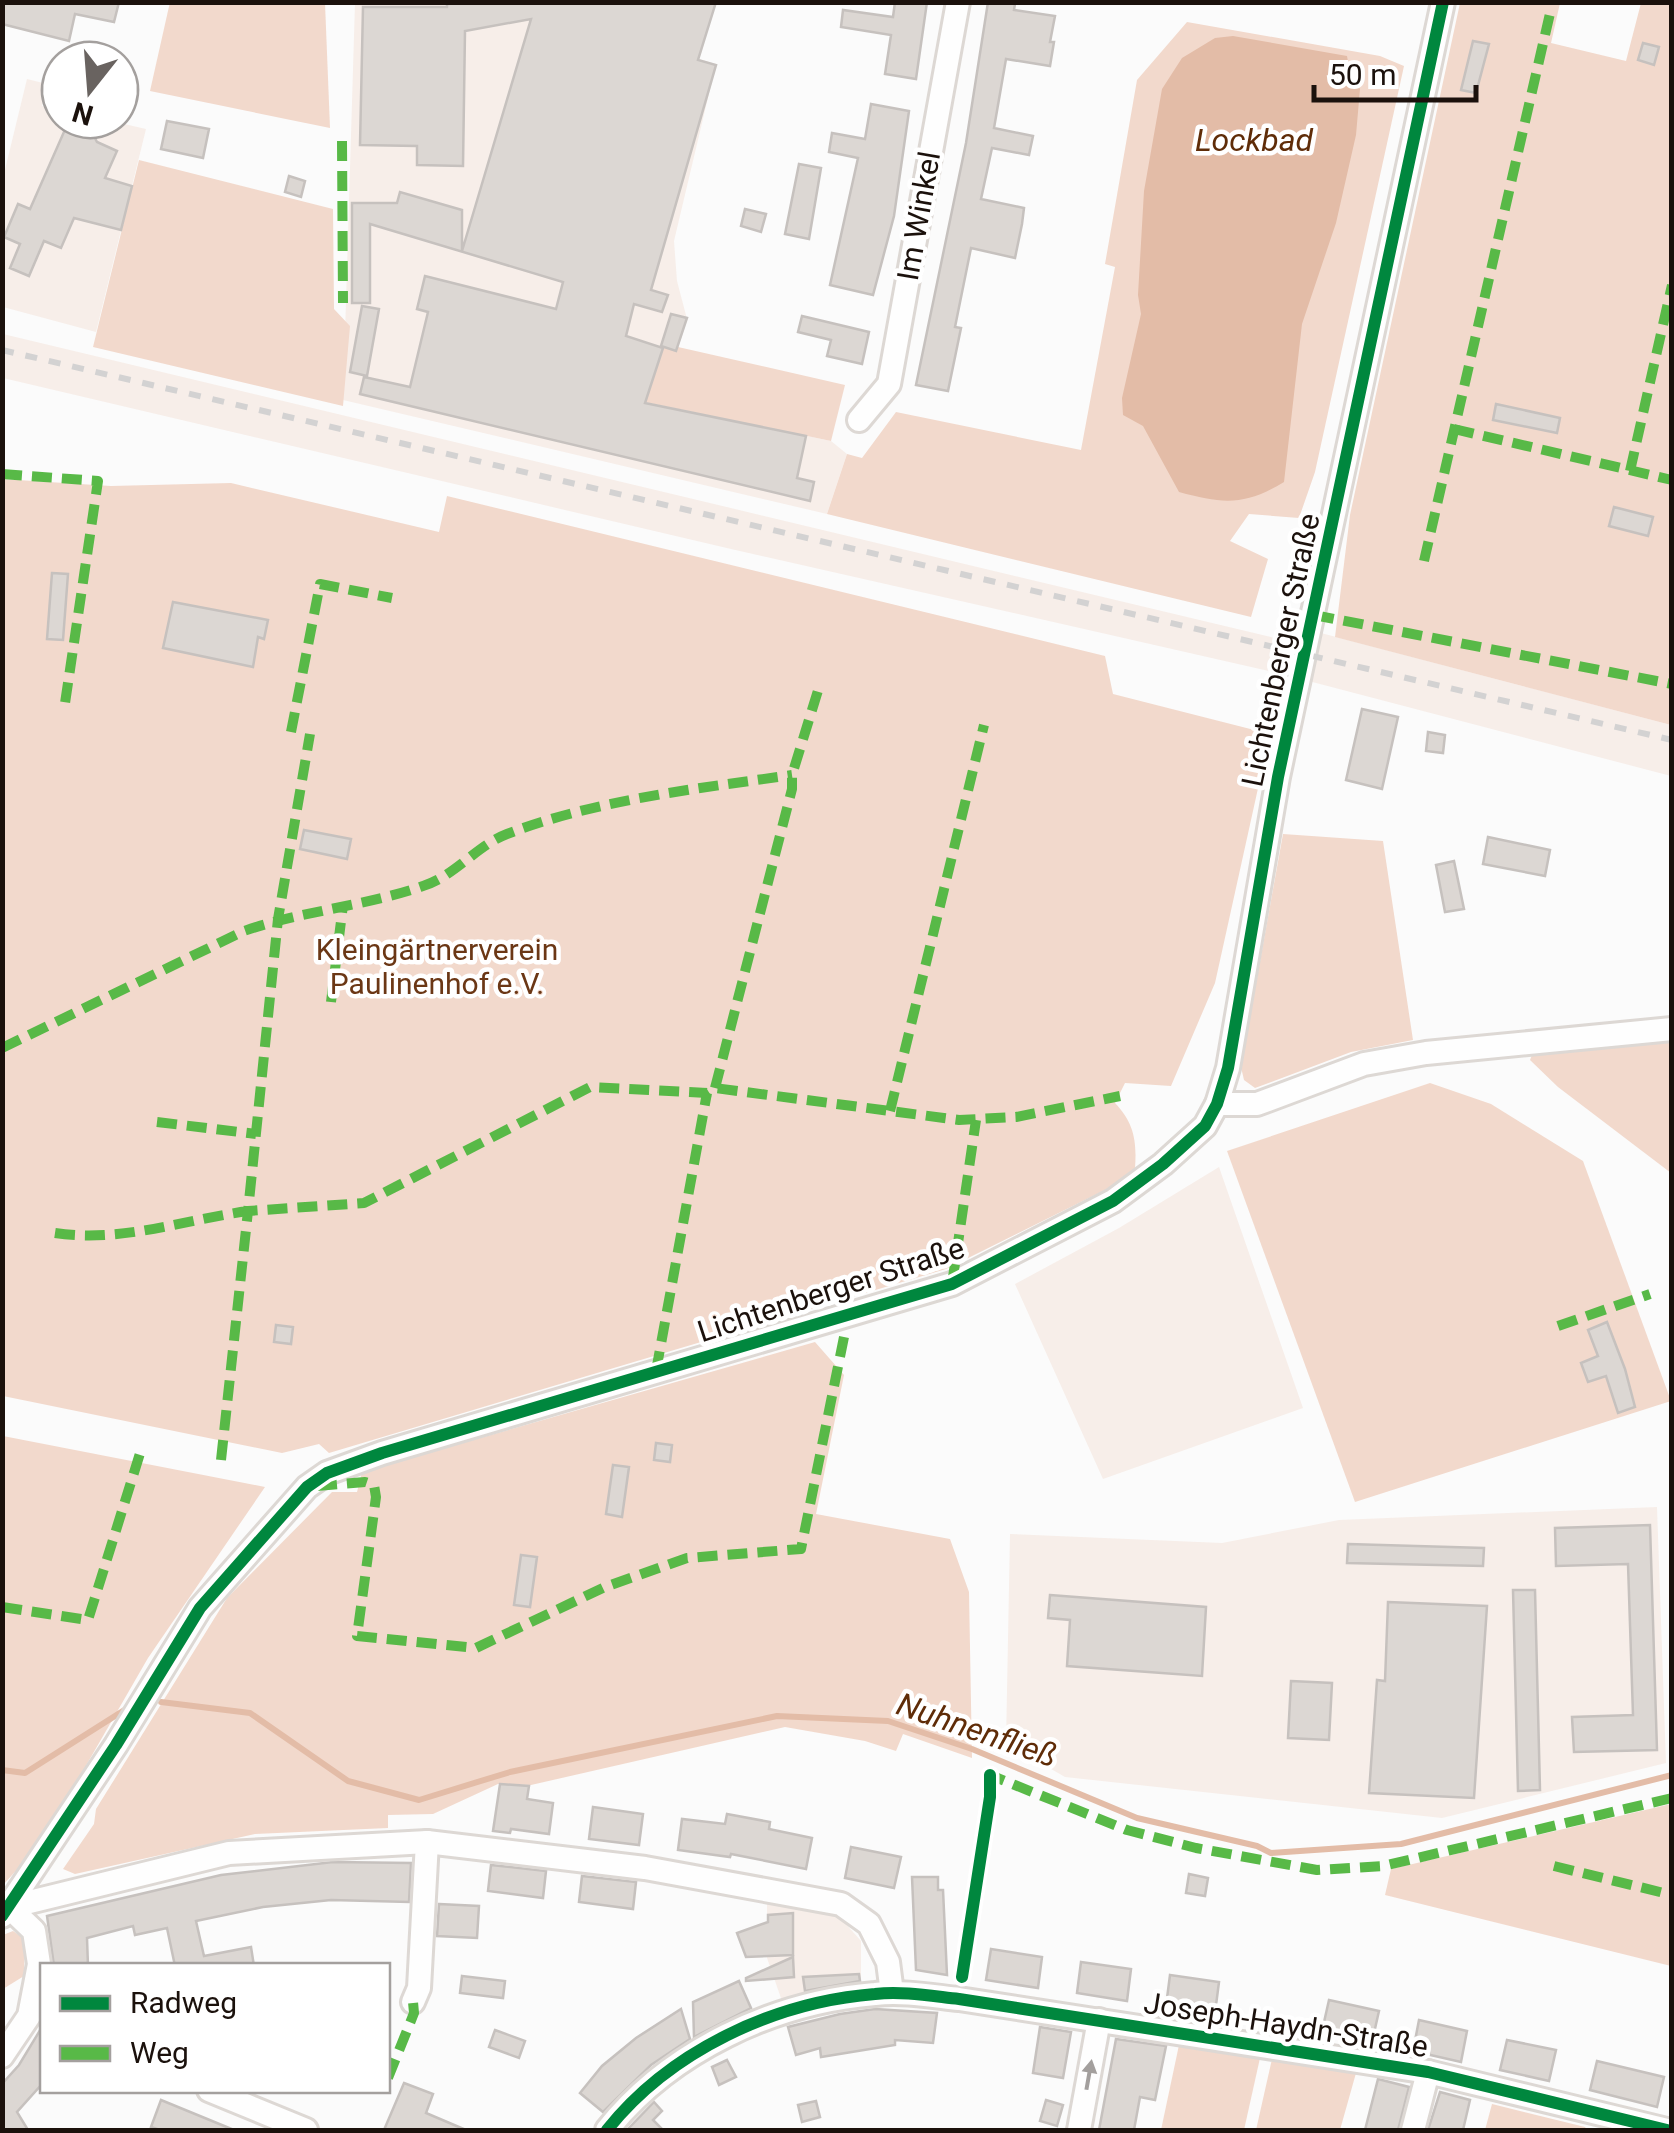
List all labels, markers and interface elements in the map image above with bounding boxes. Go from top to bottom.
north arrow [40,40,140,140]
scale bar [1314,40,1476,102]
text: 50 m [1329,57,1396,92]
text: N [69,95,97,132]
water label: Lockbad [1195,121,1314,159]
street label: Im Winkel [890,149,947,283]
street label: Lichtenberger Straße [1234,510,1327,790]
park label: Kleingärtnerverein Paulinenhof e.V. [316,932,558,1001]
street label: Lichtenberger Straße [693,1230,969,1349]
water label: Nuhnenfließ [892,1685,1062,1775]
legend [40,1963,390,2093]
text: Radweg [130,1985,237,2020]
street label: Joseph-Haydn-Straße [1141,1985,1431,2064]
text: Weg [130,2035,189,2070]
one-way arrow [1082,2059,1097,2090]

